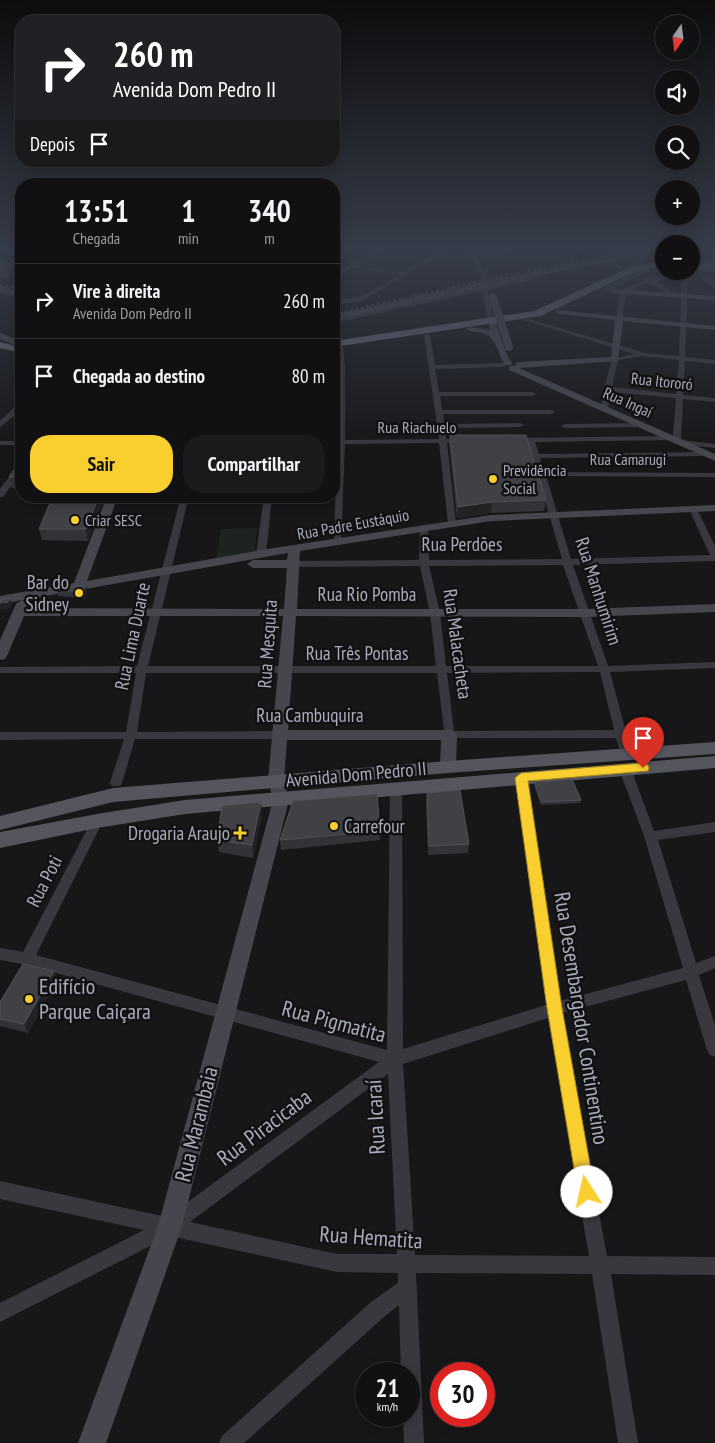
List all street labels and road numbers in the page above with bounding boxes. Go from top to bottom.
street label: Rua Itororó [630,368,694,394]
street label: Rua Ingaí [600,382,656,422]
street label: Rua Riachuelo [378,417,457,437]
street label: Rua Camarugi [590,449,666,469]
street label: Rua Padre Eustáquio [296,504,411,544]
street label: Rua Perdões [422,532,502,556]
street label: Rua Manhumirim [570,534,628,648]
street label: Rua Lima Duarte [109,580,155,692]
street label: Rua Rio Pomba [318,582,416,606]
street label: Rua Malacacheta [438,587,478,701]
street label: Rua Mesquita [252,599,282,689]
street label: Rua Três Pontas [306,641,408,665]
street label: Rua Cambuquira [256,703,364,727]
street label: Avenida Dom Pedro II [285,756,427,792]
street label: Rua Poti [21,851,67,911]
street label: Rua Desembargador Continentino [548,890,616,1146]
street label: Rua Pigmatita [279,994,389,1048]
street label: Rua Marambaia [168,1064,224,1184]
street label: Rua Icaraí [359,1079,391,1155]
street label: Rua Piracicaba [211,1083,317,1171]
street label: Rua Hematita [319,1219,423,1255]

